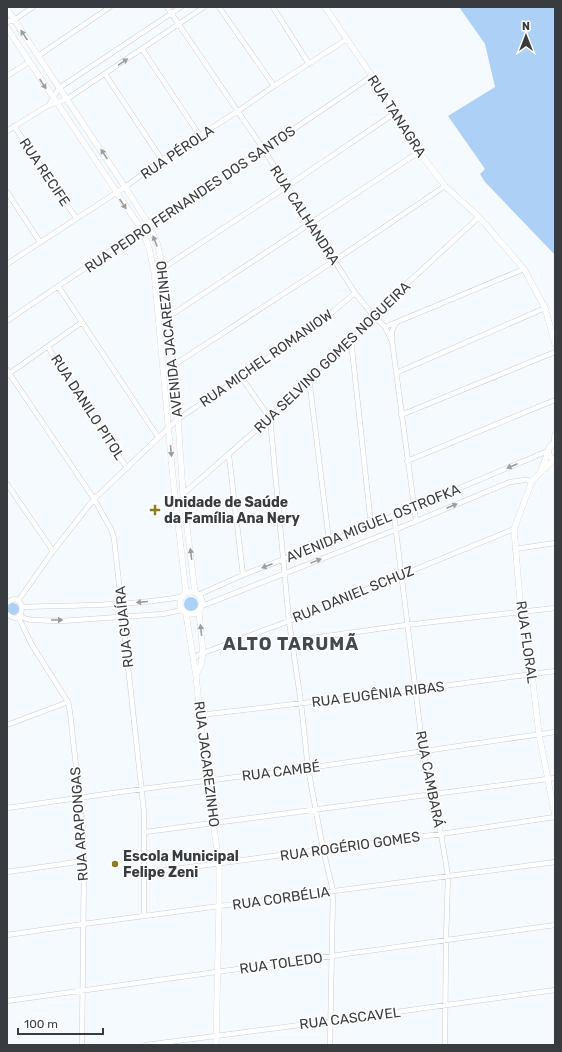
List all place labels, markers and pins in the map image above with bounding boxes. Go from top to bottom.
place label: Unidade de Saúde da Família Ana Nery [164,494,301,527]
marker: Unidade de Saúde da Família Ana Nery [149,504,161,516]
place label: Escola Municipal Felipe Zeni [123,848,239,881]
marker: Escola Municipal Felipe Zeni [110,859,120,869]

